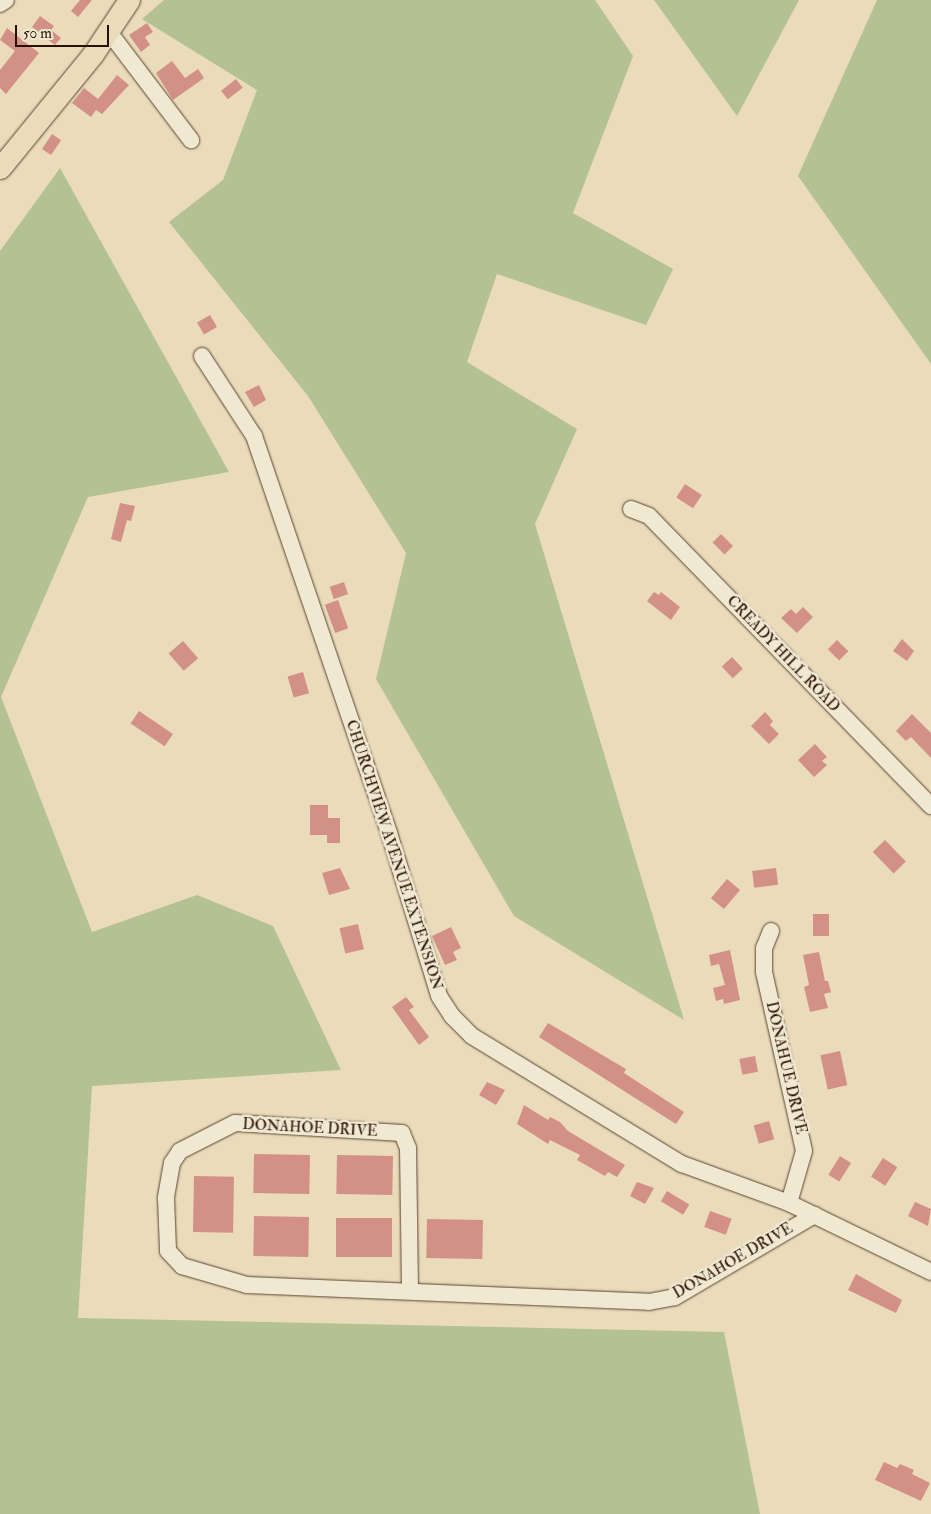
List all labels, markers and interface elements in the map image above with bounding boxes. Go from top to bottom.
scale bar [18,15,111,47]
text: 50 m [23,24,52,43]
street label: CREADY HILL ROAD [723,592,843,716]
street label: CHURCHVIEW AVENUE EXTENSION [342,718,446,992]
street label: DONAHUE DRIVE [762,1000,810,1136]
street label: DONAHOE DRIVE [242,1115,378,1141]
street label: DONAHOE DRIVE [670,1219,796,1303]

